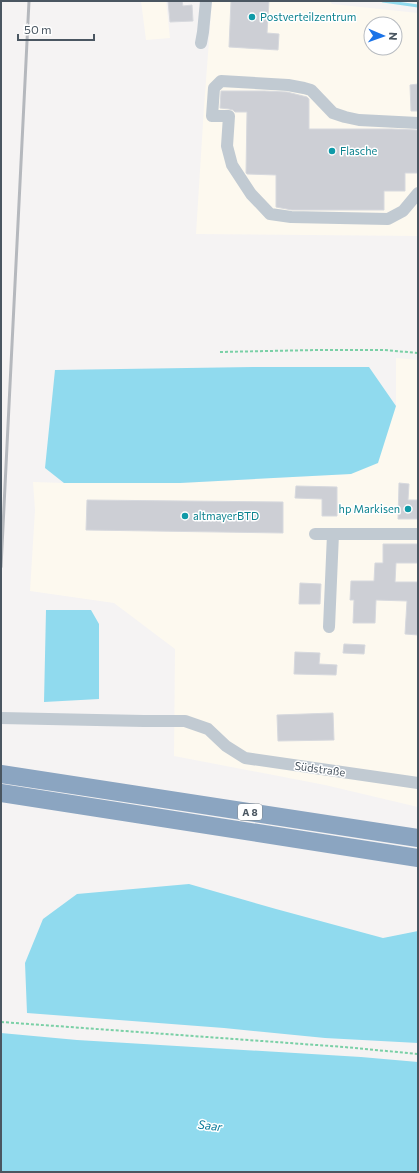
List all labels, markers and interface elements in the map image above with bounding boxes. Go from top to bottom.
place label: Postverteilzentrum [260,10,356,23]
marker: Postverteilzentrum [247,12,257,22]
scale bar [18,16,94,42]
north arrow [363,16,403,56]
text: 50 m [24,22,52,36]
text: N [387,32,400,41]
place label: Flasche [340,144,378,157]
marker: Flasche [327,146,337,156]
place label: hp Markisen [339,502,400,515]
marker: hp Markisen [403,504,413,514]
place label: altmayerBTD [193,509,259,522]
marker: altmayerBTD [180,511,190,521]
street label: Südstraße [294,759,346,779]
road number: A 8 [238,804,262,820]
water label: Saar [197,1117,224,1134]

